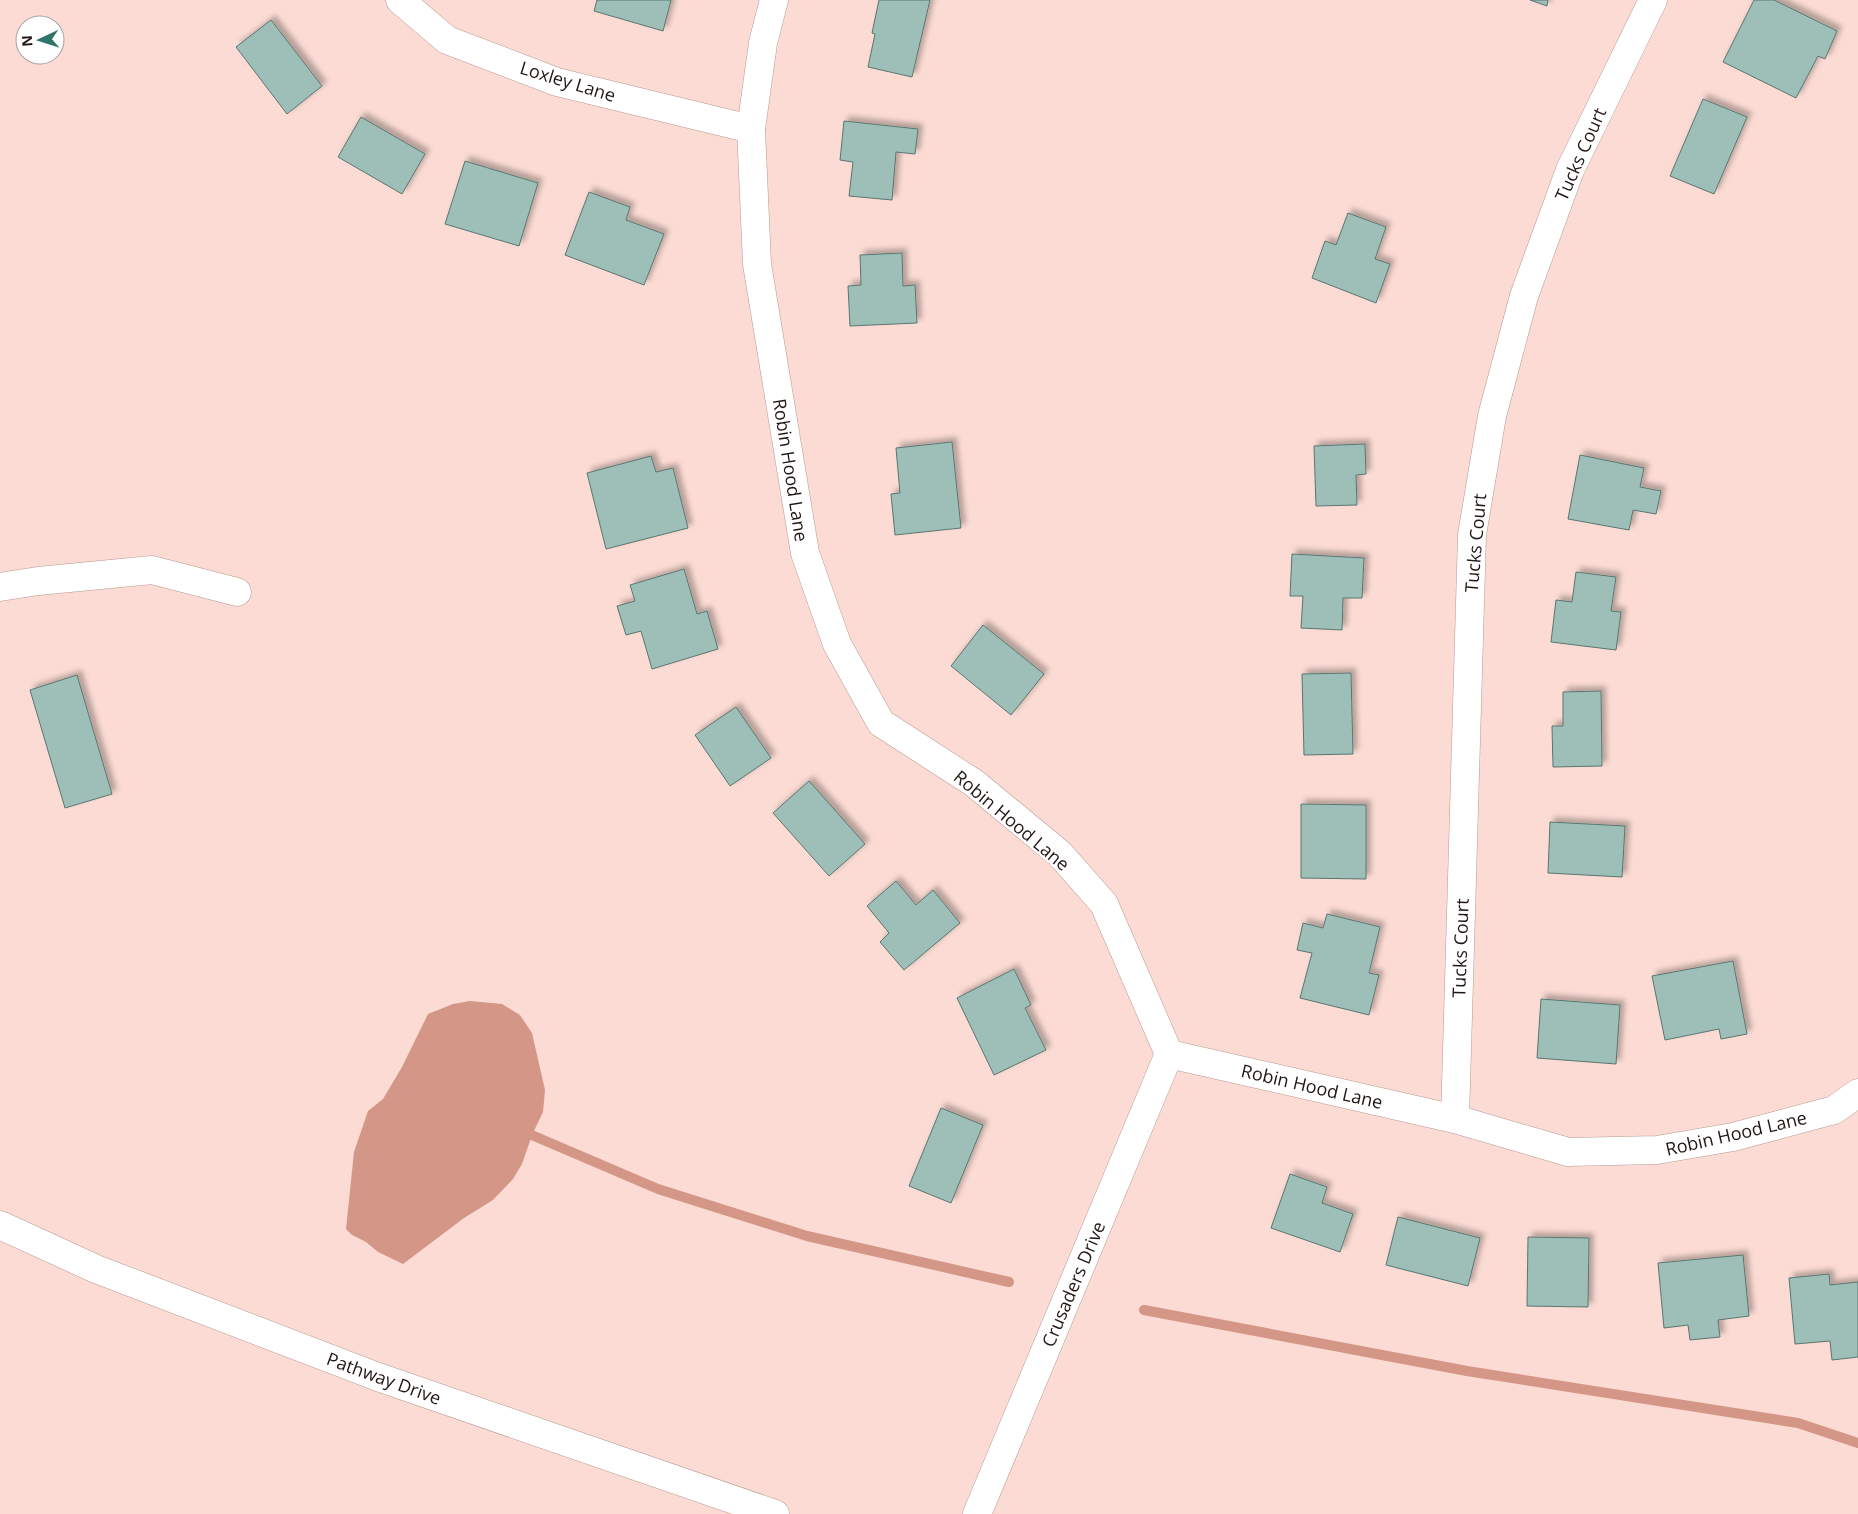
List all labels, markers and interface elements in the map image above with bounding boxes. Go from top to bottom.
north arrow [15,15,65,65]
text: N [17,35,36,47]
street label: Loxley Lane [517,55,619,107]
street label: Tucks Court [1549,104,1611,204]
street label: Robin Hood Lane [768,397,814,543]
street label: Tucks Court [1459,493,1491,593]
street label: Robin Hood Lane [949,764,1075,876]
street label: Tucks Court [1446,898,1474,998]
street label: Robin Hood Lane [1239,1058,1385,1114]
street label: Robin Hood Lane [1663,1105,1809,1161]
street label: Crusaders Drive [1036,1218,1110,1350]
street label: Pathway Drive [324,1346,444,1410]

